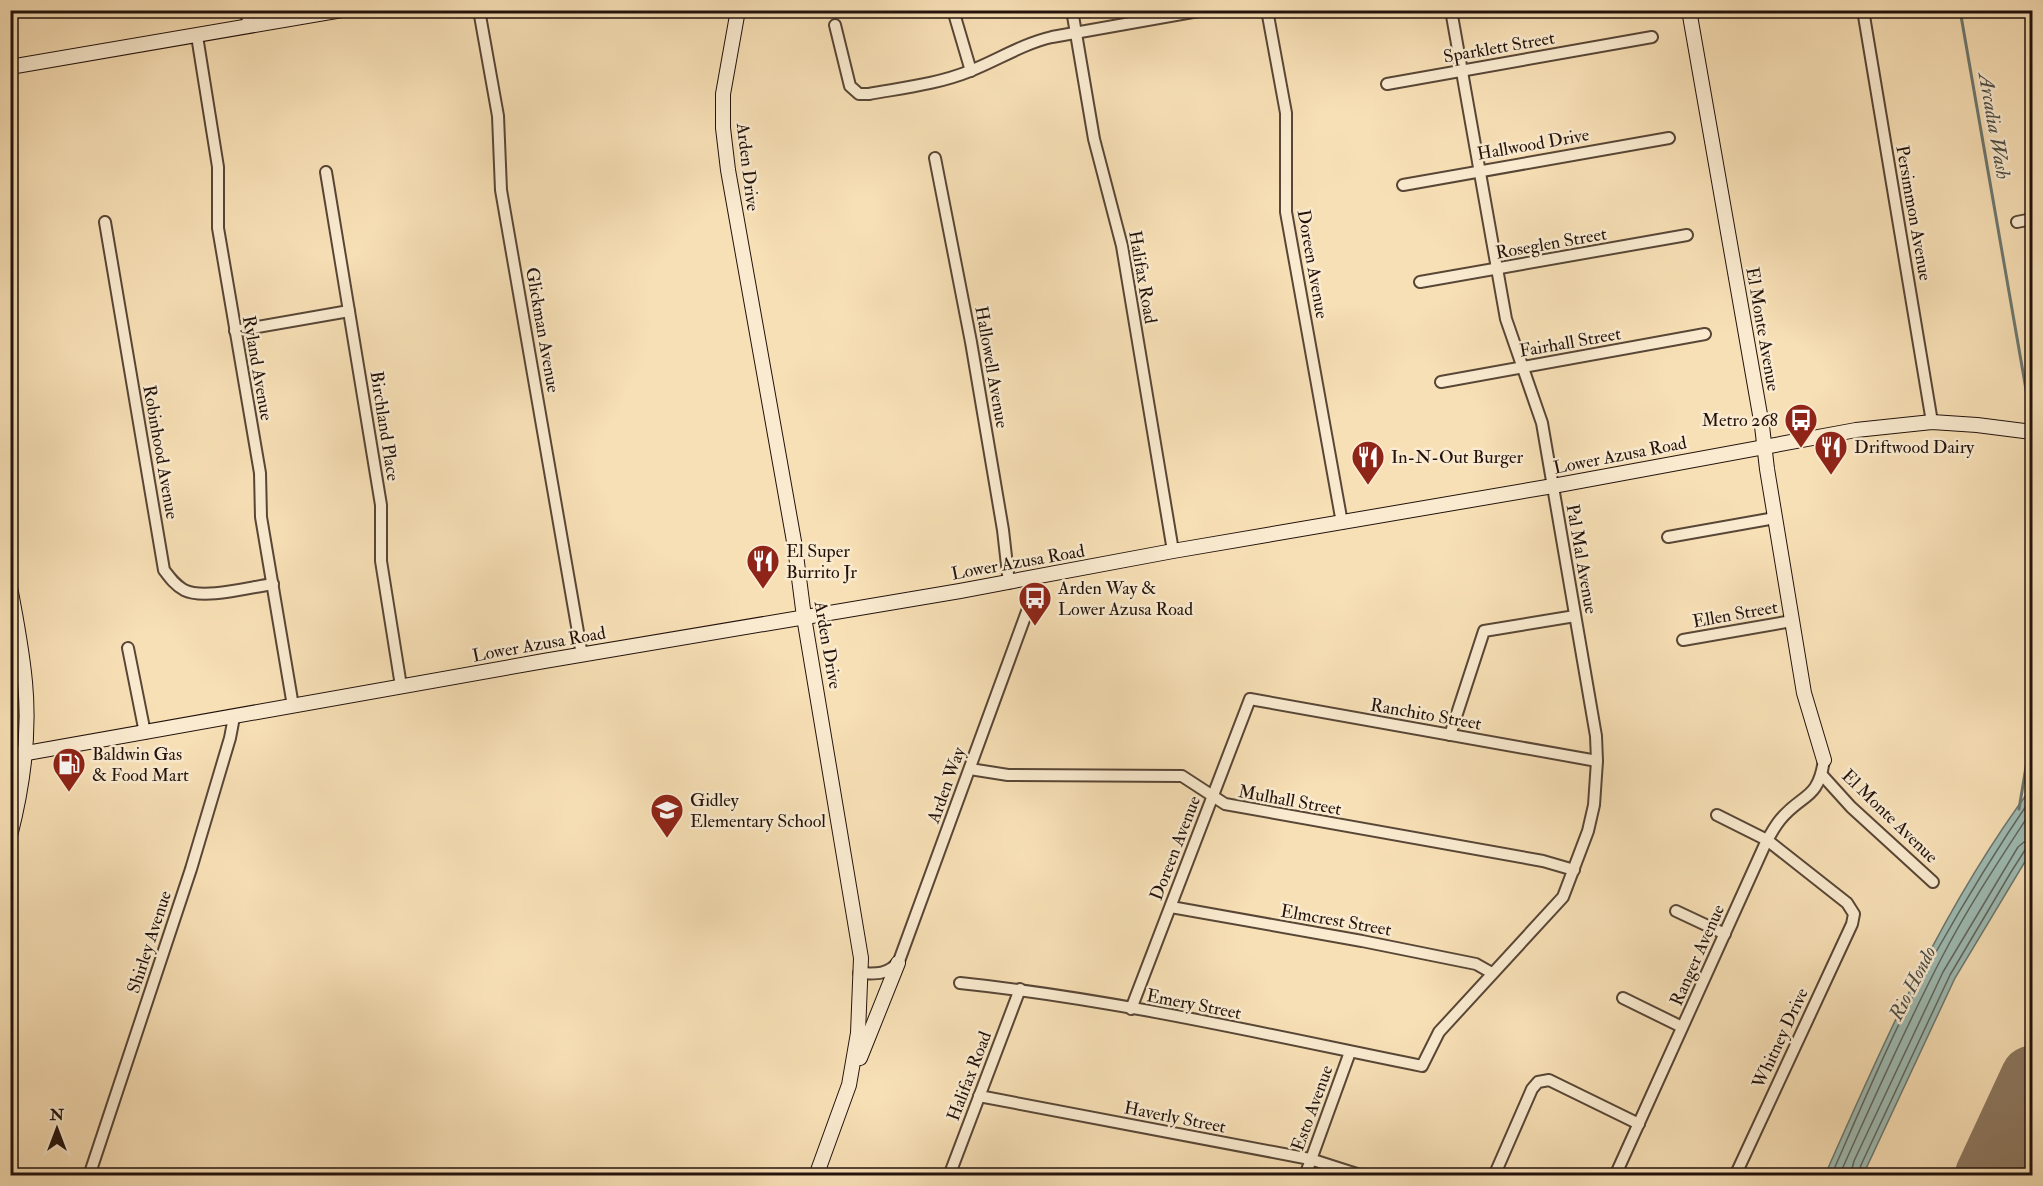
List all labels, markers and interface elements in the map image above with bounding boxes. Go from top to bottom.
street label: Sparklett Street [1442,26,1557,69]
water label: Arcadia Wash [1973,69,2016,181]
street label: Arden Drive [731,121,764,213]
street label: Hallwood Drive [1475,123,1591,166]
street label: Persimmon Avenue [1890,144,1937,283]
street label: Doreen Avenue [1292,208,1333,321]
street label: Roseglen Street [1494,222,1609,265]
street label: Halifax Road [1123,229,1162,326]
street label: El Monte Avenue [1740,265,1785,393]
street label: Glickman Avenue [520,266,565,395]
street label: Hallowell Avenue [969,304,1014,430]
street label: Ryland Avenue [237,314,278,423]
street label: Fairhall Street [1517,322,1623,363]
street label: Birchland Place [364,369,405,483]
street label: Robinhood Avenue [137,383,184,521]
bus stop icon: Metro 268 [1783,402,1819,449]
place label: Metro 268 [1702,409,1778,432]
restaurant icon: Driftwood Dairy [1813,429,1849,476]
street label: Lower Azusa Road [1552,431,1689,480]
place label: Driftwood Dairy [1854,436,1975,459]
restaurant icon: In-N-Out Burger [1350,439,1386,486]
place label: In-N-Out Burger [1391,446,1524,469]
street label: Pal Mal Avenue [1561,502,1603,616]
street label: Lower Azusa Road [950,539,1087,586]
place label: El Super Burrito Jr [786,540,857,584]
restaurant icon: El Super Burrito Jr [745,543,781,590]
place label: Arden Way & Lower Azusa Road [1057,577,1193,621]
bus stop icon: Arden Way & Lower Azusa Road [1017,580,1053,627]
street label: Ellen Street [1691,596,1780,633]
street label: Arden Drive [808,598,847,691]
street label: Lower Azusa Road [471,621,608,668]
street label: Ranchito Street [1369,693,1483,736]
place label: Baldwin Gas & Food Mart [92,743,189,787]
street label: Arden Way [922,743,971,827]
fuel station icon: Baldwin Gas & Food Mart [51,746,87,793]
street label: El Monte Avenue [1837,764,1943,869]
street label: Mulhall Street [1237,780,1343,821]
place label: Gidley Elementary School [690,789,826,833]
school or university icon: Gidley Elementary School [649,792,685,839]
street label: Doreen Avenue [1145,792,1206,904]
street label: Shirley Avenue [122,887,177,996]
street label: Elmcrest Street [1279,899,1393,942]
street label: Ranger Avenue [1665,901,1730,1009]
water label: Rio Hondo [1883,942,1942,1025]
street label: Emery Street [1145,984,1243,1025]
street label: Whitney Drive [1747,984,1814,1093]
street label: Halifax Road [942,1028,997,1124]
street label: Esto Avenue [1286,1062,1339,1154]
street label: Haverly Street [1122,1096,1228,1139]
north arrow [27,1099,87,1159]
text: N [49,1105,65,1125]

